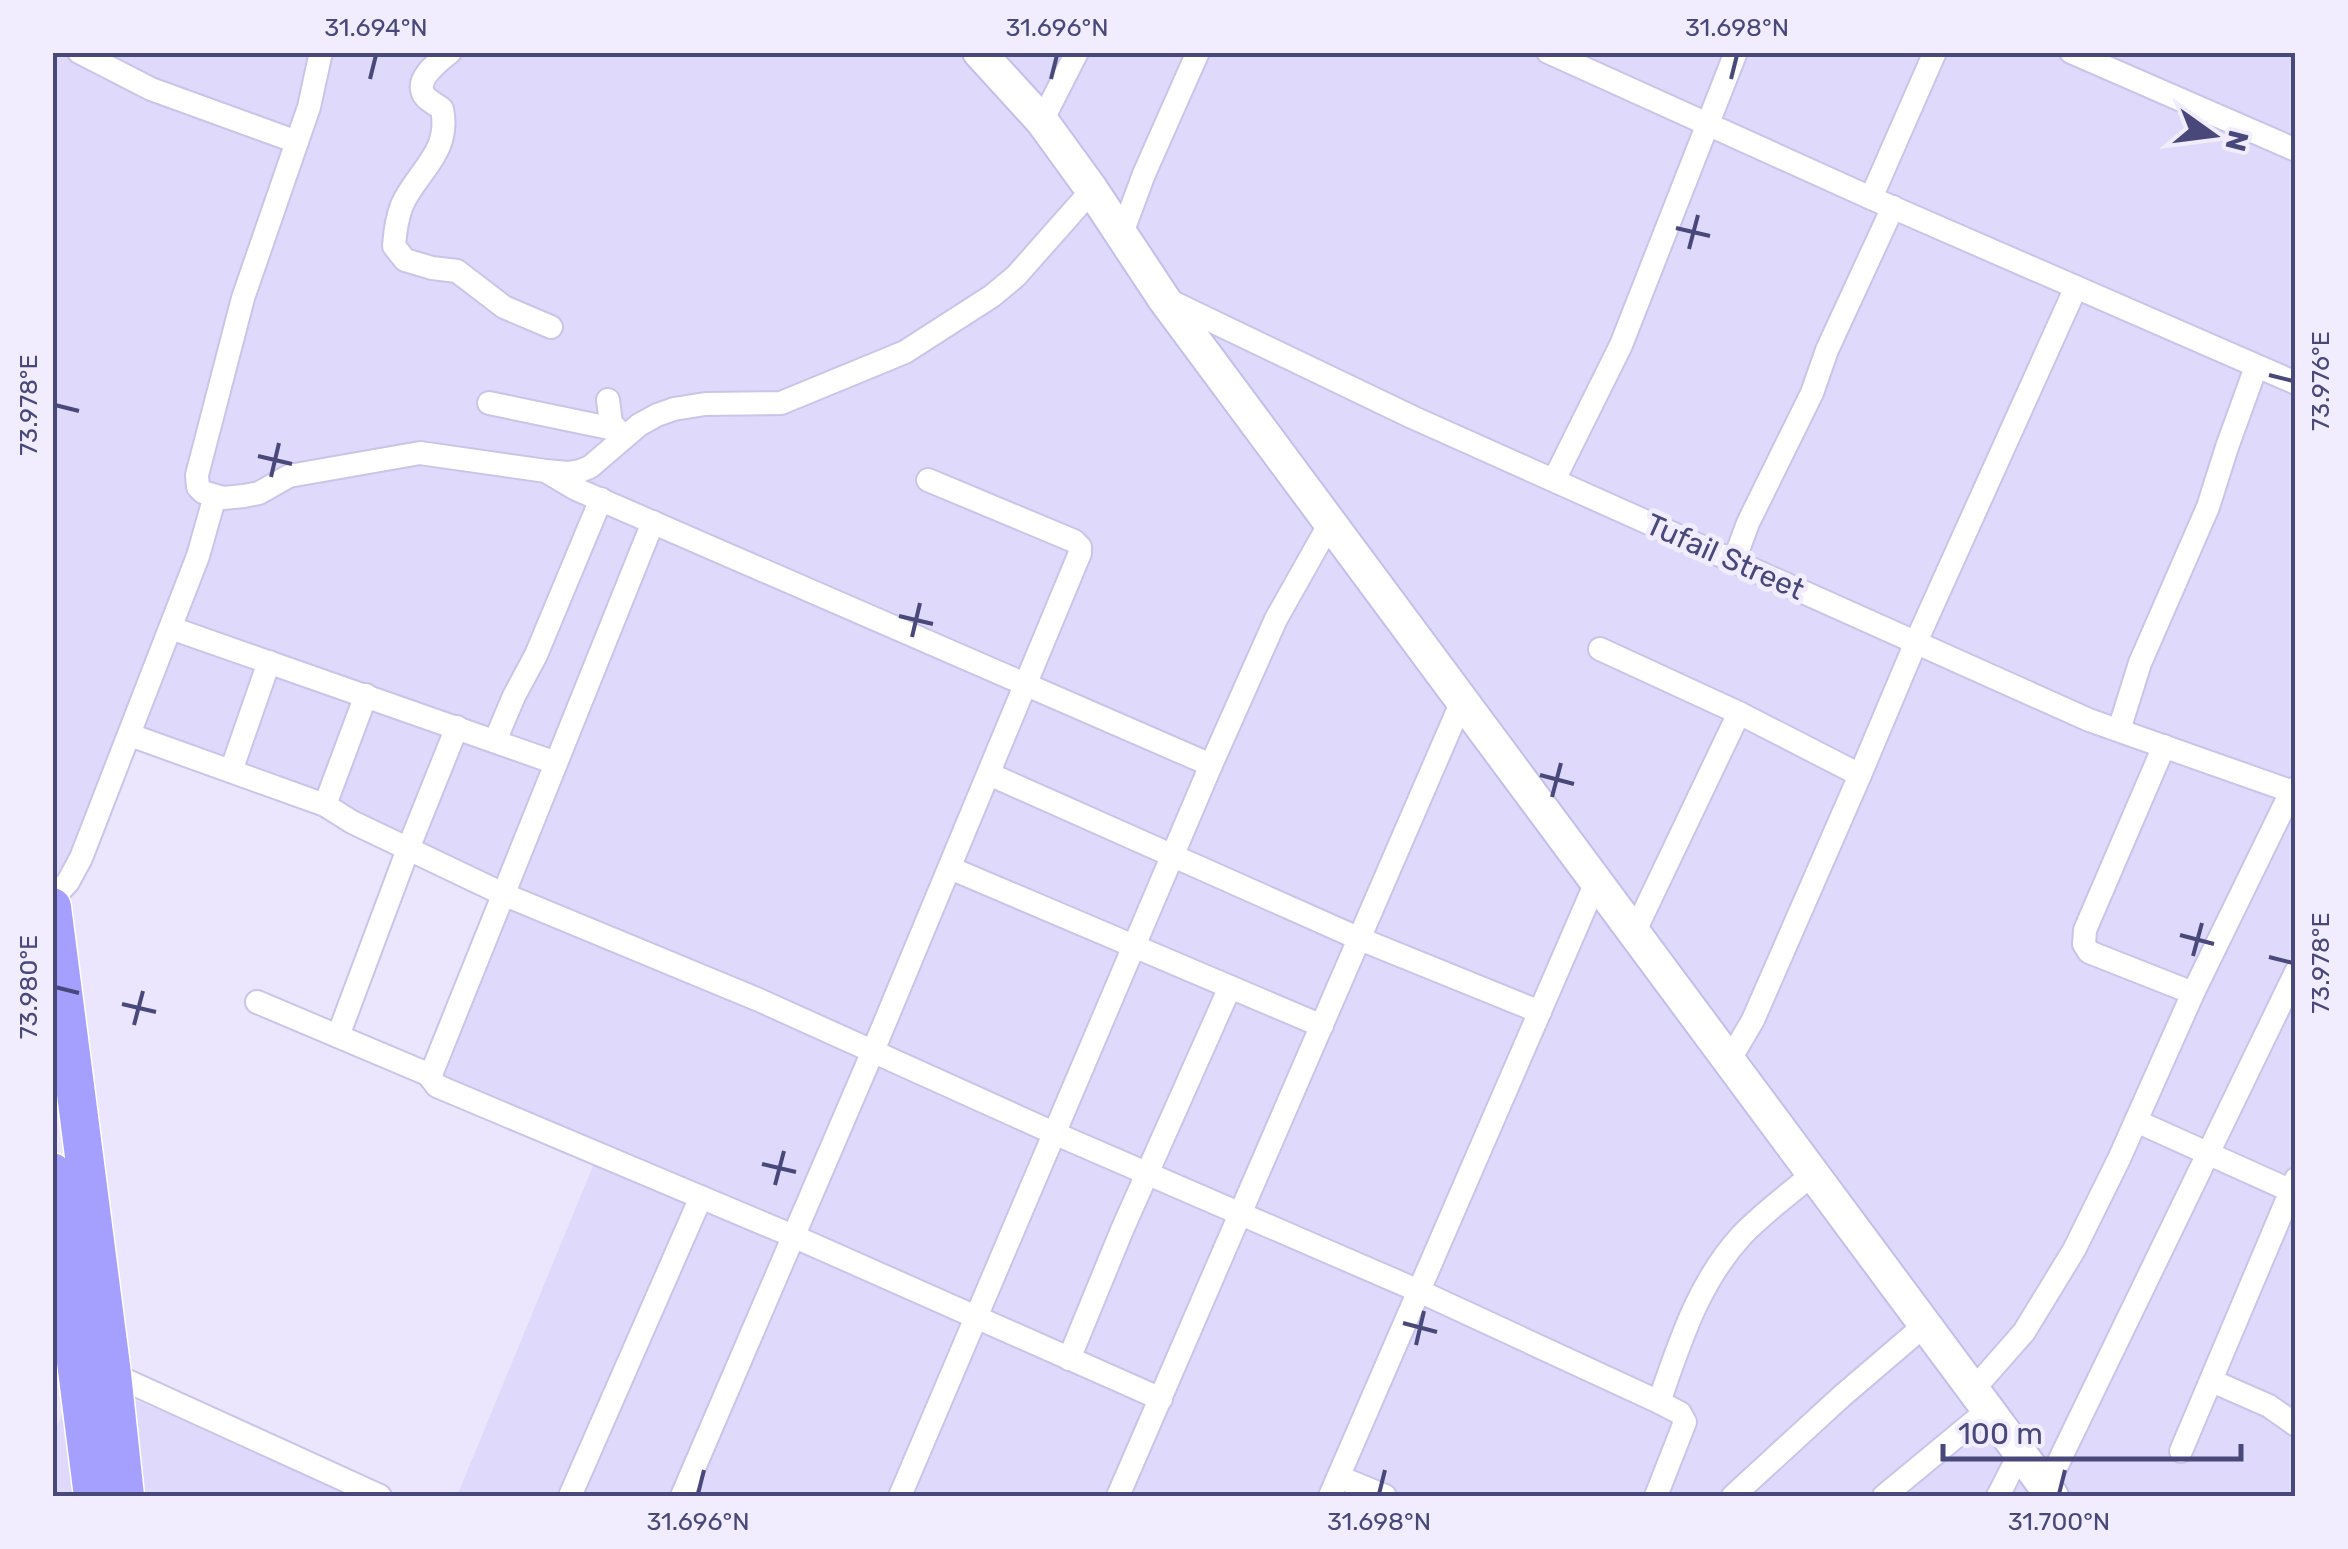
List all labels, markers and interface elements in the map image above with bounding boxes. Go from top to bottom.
text: 31.694°N [324,13,428,42]
text: 31.696°N [1005,13,1109,42]
text: 31.698°N [1685,13,1789,42]
north arrow [2163,85,2263,185]
text: N [2218,127,2255,155]
text: 73.976°E [2306,331,2335,431]
text: 73.978°E [14,354,43,456]
street label: Tufail Street [1640,506,1810,608]
text: 73.978°E [2306,912,2335,1014]
text: 73.980°E [14,935,43,1039]
scale bar [1943,1399,2240,1461]
text: 100 m [1958,1416,2043,1452]
text: 31.696°N [646,1507,750,1536]
text: 31.698°N [1327,1507,1431,1536]
text: 31.700°N [2008,1507,2110,1536]

